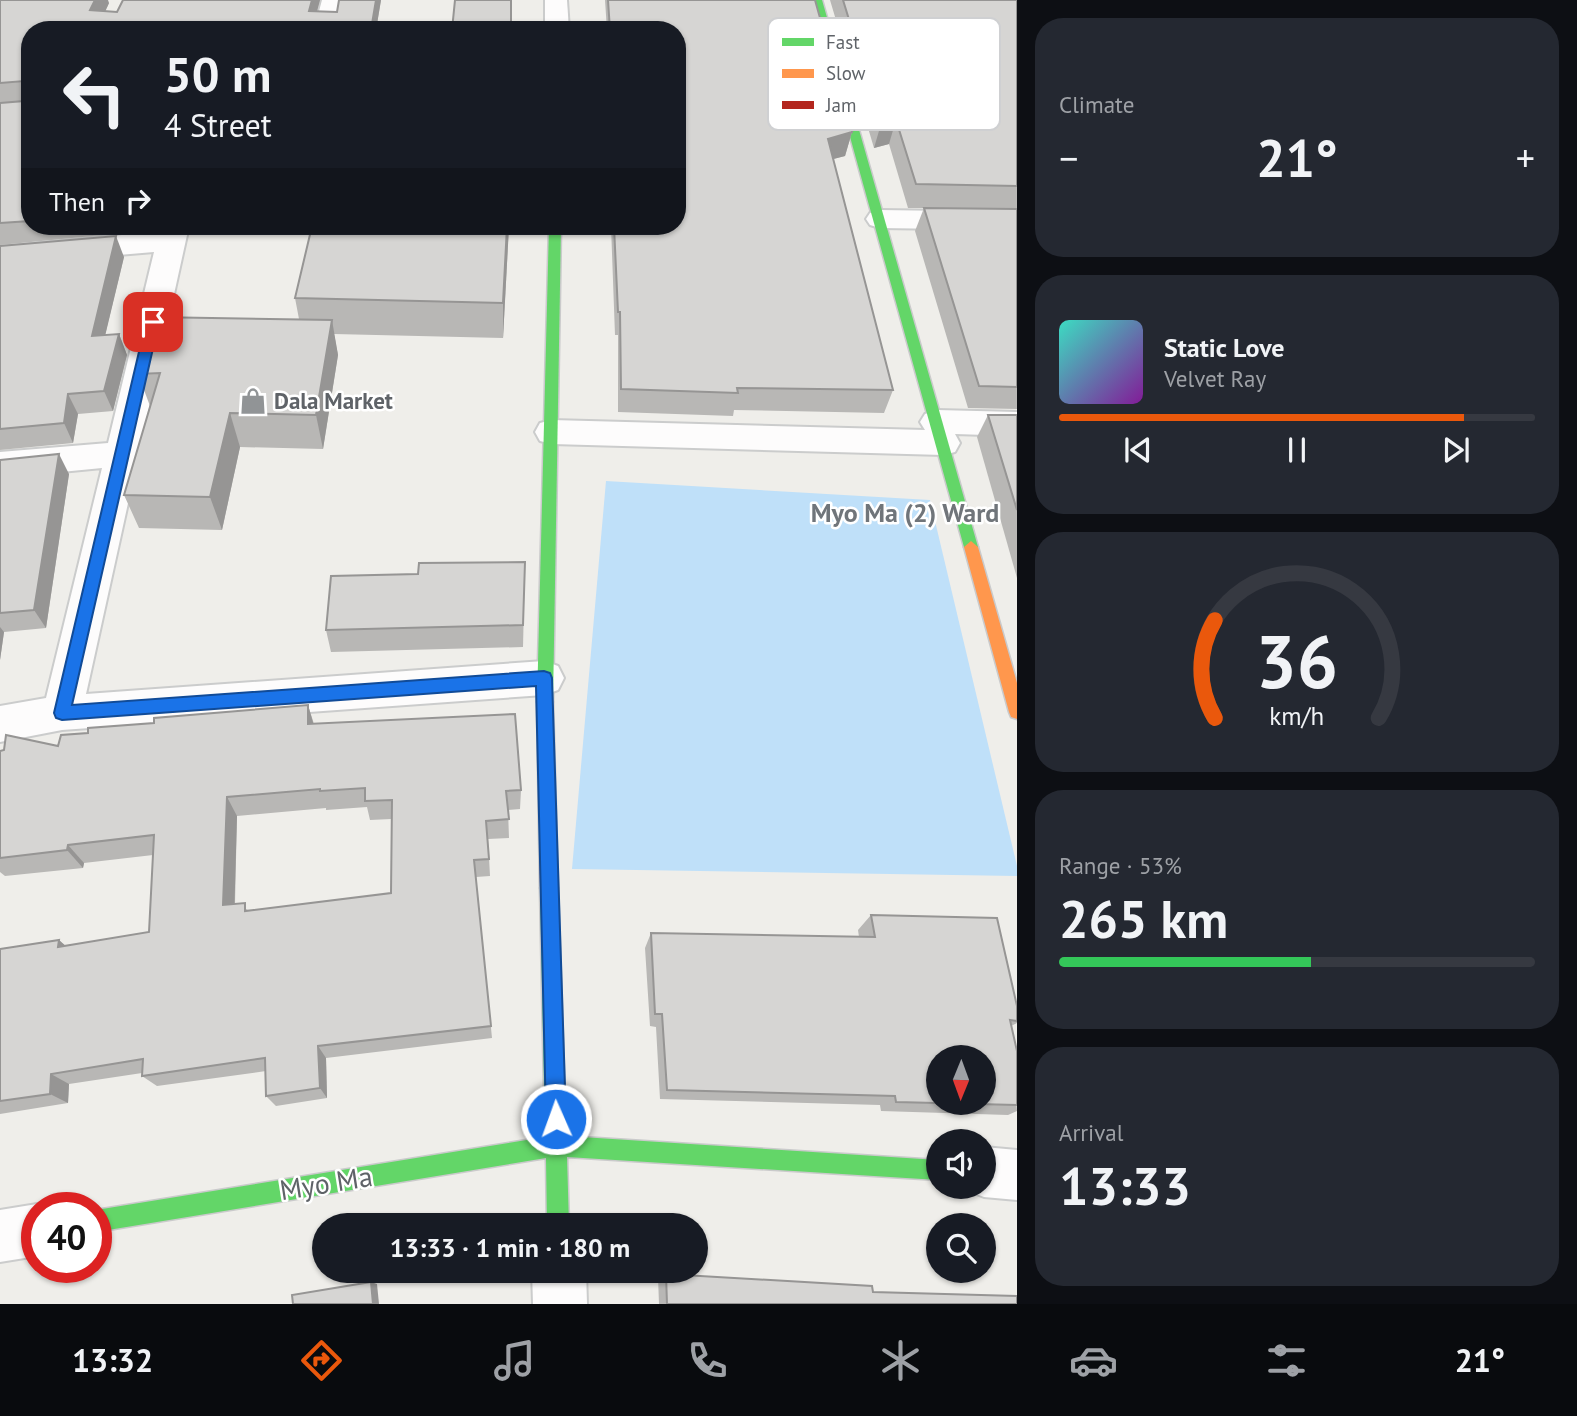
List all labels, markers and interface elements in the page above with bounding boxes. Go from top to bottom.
legend [768,18,1000,130]
text: Fast [826,30,860,54]
text: 50 m [164,42,271,106]
icon: left [49,49,140,140]
text: Slow [826,61,866,85]
text: Climate [1059,90,1134,119]
text: Jam [825,93,856,117]
text: 4 Street [164,104,272,146]
text: 21° [1256,124,1338,191]
text: − [1059,133,1078,182]
text: + [1516,133,1535,182]
icon: right [119,182,157,220]
text: Then [49,185,105,218]
pin [123,292,183,352]
icon: arrive [134,303,172,341]
text: Static Love [1164,331,1285,364]
text: Velvet Ray [1164,364,1266,393]
shop icon: Dala Market [238,386,268,416]
place label: Dala Market [274,386,393,415]
icon: previous [1119,431,1157,469]
icon: pause [1278,431,1316,469]
icon: next [1437,431,1475,469]
district label: Myo Ma (2) Ward [811,496,999,529]
text: 36 [1256,614,1338,708]
text: km/h [1270,700,1324,732]
text: Range · 53% [1059,851,1182,880]
text: 265 km [1059,885,1228,952]
north arrow [926,1045,996,1115]
map controls [926,1045,996,1283]
position arrow [519,1082,593,1156]
text: Arrival [1059,1118,1123,1147]
button: sound [926,1129,996,1199]
text: 13:33 [1059,1152,1191,1219]
street label: Myo Ma [277,1157,375,1208]
speed limit sign: 40 [21,1192,112,1283]
button: search [926,1213,996,1283]
text: 13:33 · 1 min · 180 m [390,1231,630,1264]
icon: directions [297,1336,346,1385]
icon: music [490,1336,539,1385]
icon: phone [683,1336,732,1385]
icon: climate [876,1336,925,1385]
icon: car [1069,1336,1118,1385]
icon: filters [1262,1336,1311,1385]
text: 13:32 [72,1339,153,1381]
text: 21° [1455,1339,1505,1381]

